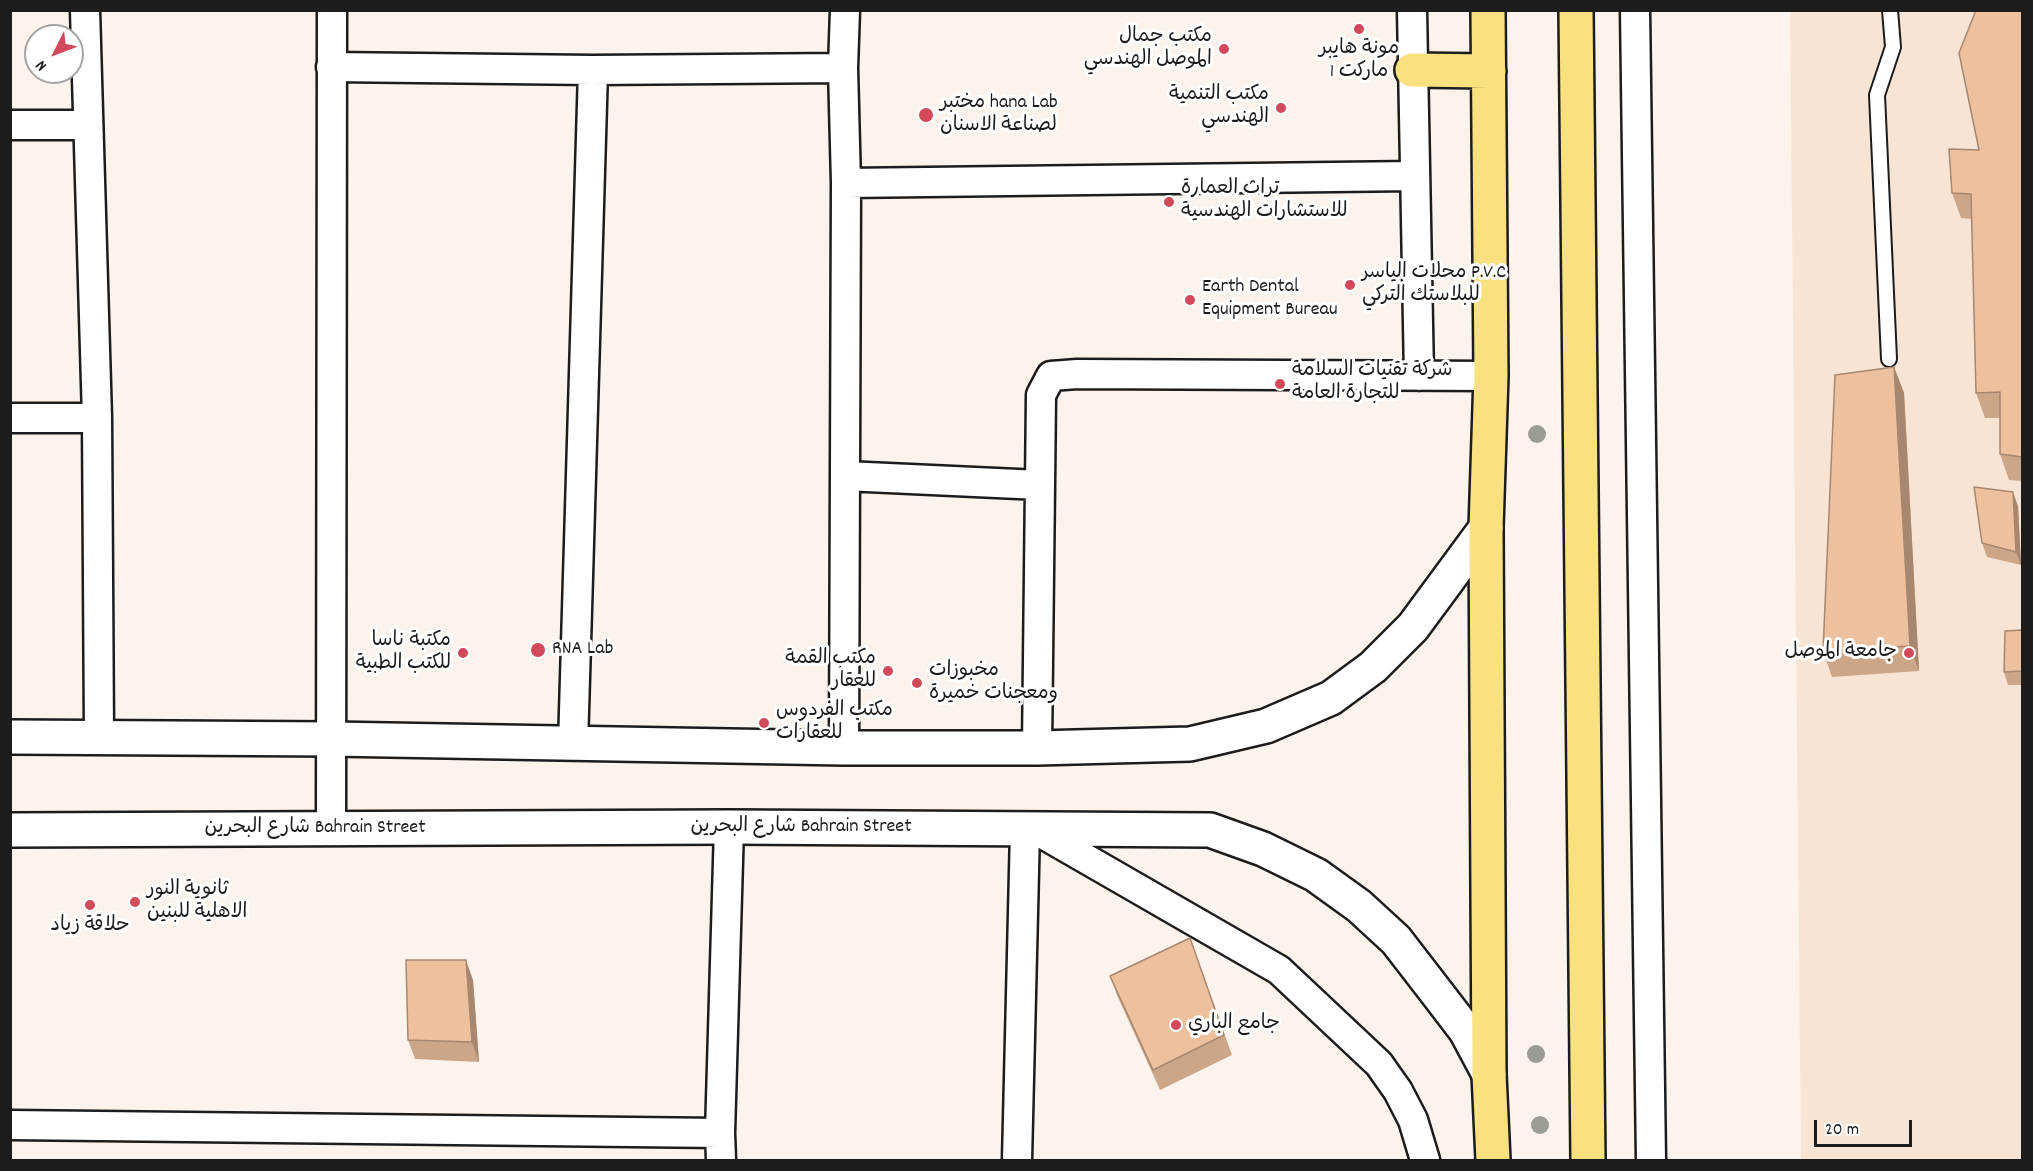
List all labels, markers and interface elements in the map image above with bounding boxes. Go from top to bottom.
marker: مونة هايبر ماركت 1 [1352,22,1366,36]
north arrow [24,24,84,84]
place label: مكتب جمال الموصل الهندسي [1084,26,1212,73]
place label: مونة هايبر ماركت 1 [1319,38,1399,85]
marker: مكتب جمال الموصل الهندسي [1217,42,1231,56]
text: N [31,54,53,76]
place label: مكتب التنمية الهندسي [1169,84,1269,131]
place label: مختبر hana Lab لصناعة الاسنان [940,92,1058,139]
marker: مكتب التنمية الهندسي [1274,101,1288,115]
marker: مختبر hana Lab لصناعة الاسنان [917,106,935,124]
place label: تراث العمارة للاستشارات الهندسية [1181,178,1348,225]
marker: تراث العمارة للاستشارات الهندسية [1162,195,1176,209]
place label: محلات الياسر P.V.C للبلاستك التركي [1362,262,1506,309]
place label: Earth Dental Equipment Bureau [1202,276,1338,323]
marker: محلات الياسر P.V.C للبلاستك التركي [1343,278,1357,292]
marker: Earth Dental Equipment Bureau [1183,293,1197,307]
place label: شركة تقنيات السلامة للتجارة العامة [1292,360,1453,407]
marker: شركة تقنيات السلامة للتجارة العامة [1273,377,1287,391]
place label: مكتبة ناسا للكتب الطبية [356,630,451,677]
place label: RNA Lab [552,638,613,662]
marker: RNA Lab [529,641,547,659]
place label: جامعة الموصل [1785,641,1897,665]
marker: مكتبة ناسا للكتب الطبية [456,646,470,660]
marker: جامعة الموصل [1902,646,1916,660]
place label: مكتب القمة للعقار [785,648,876,695]
place label: مخبوزات ومعجنات خميرة [929,660,1058,707]
marker: مكتب القمة للعقار [881,664,895,678]
marker: مخبوزات ومعجنات خميرة [910,676,924,690]
place label: مكتب الفردوس للعقارات [776,700,893,747]
marker: مكتب الفردوس للعقارات [757,716,771,730]
street label: شارع البحرين Bahrain Street [690,816,912,840]
street label: شارع البحرين Bahrain Street [204,817,426,841]
place label: ثانوية النور الاهلية للبنين [147,879,247,926]
marker: ثانوية النور الاهلية للبنين [128,895,142,909]
marker: حلاقة زياد [83,898,97,912]
place label: حلاقة زياد [50,915,130,939]
place label: جامع الباري [1188,1013,1280,1037]
marker: جامع الباري [1169,1018,1183,1032]
scale bar [1817,1108,1914,1146]
text: 20 m [1825,1118,1859,1143]

